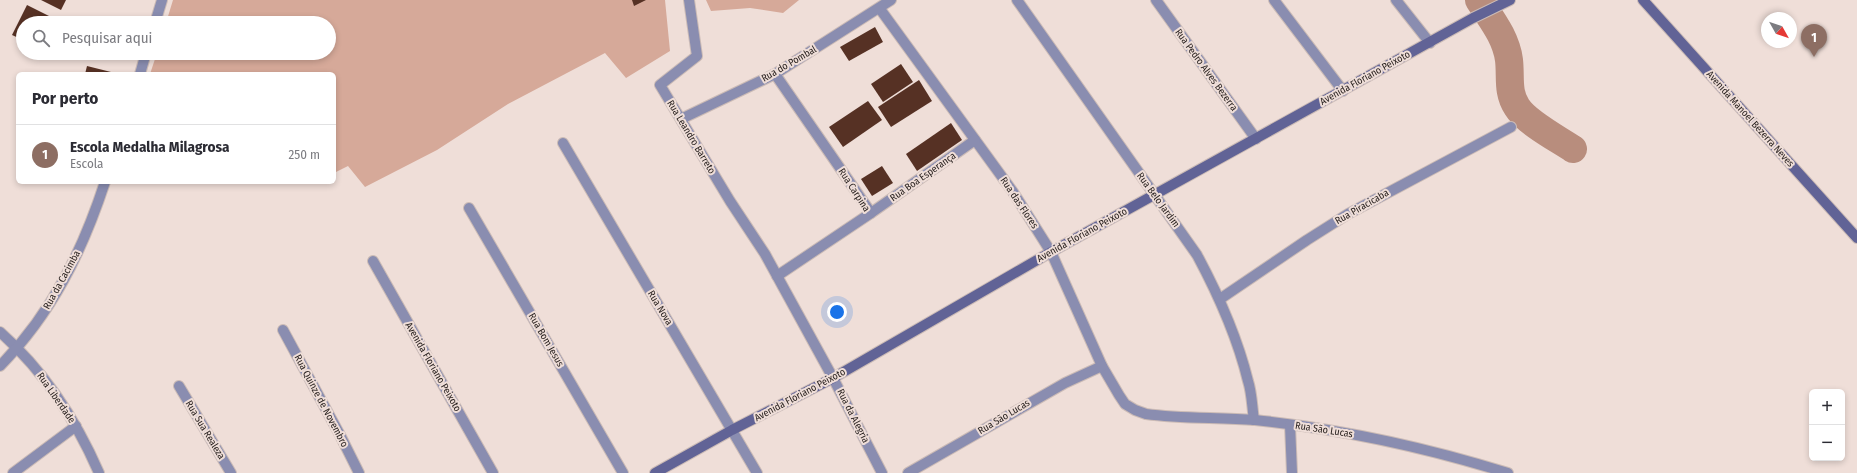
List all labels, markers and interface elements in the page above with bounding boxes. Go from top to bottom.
north arrow [1761,12,1797,48]
search box [16,16,336,60]
pin: 1 [1801,24,1827,57]
icon: search [30,27,52,49]
street label: Rua Pedro Alves Bezerra [1172,27,1240,113]
text: Pesquisar aqui [62,29,152,47]
street label: Rua do Pombal [759,43,819,85]
street label: Avenida Floriano Peixoto [1318,48,1412,108]
street label: Avenida Manoel Bezerra Neves [1704,68,1796,170]
text: Por perto [32,88,98,109]
street label: Rua Leandro Barreto [664,98,718,176]
text: Escola Medalha Milagrosa [70,138,229,156]
text: 1 [42,147,48,162]
text: 250 m [288,147,320,162]
street label: Rua Boa Esperança [888,150,958,204]
text: Escola [70,156,103,171]
street label: Rua Carpina [836,166,873,214]
street label: Rua Belo Jardim [1134,170,1182,230]
street label: Rua das Flores [997,175,1041,231]
street label: Rua Piracicaba [1333,187,1391,227]
street label: Avenida Floriano Peixoto [1035,205,1129,265]
street label: Rua da Cacimba [41,249,83,311]
street label: Rua Nova [645,288,675,328]
your location [827,302,847,322]
street label: Rua Bom Jesus [526,311,566,369]
street label: Avenida Floriano Peixoto [402,320,464,414]
street label: Rua Quinze de Novembro [291,353,351,449]
street label: Avenida Floriano Peixoto [752,366,848,424]
street label: Rua Liberdade [34,370,78,426]
street label: Rua da Alegria [834,387,872,445]
map controls [1809,389,1845,461]
button: + [1809,389,1845,425]
street label: Rua São Lucas [976,397,1032,437]
street label: Rua Sua Realeza [183,398,227,462]
street label: Rua São Lucas [1294,420,1354,440]
button: − [1809,425,1845,461]

